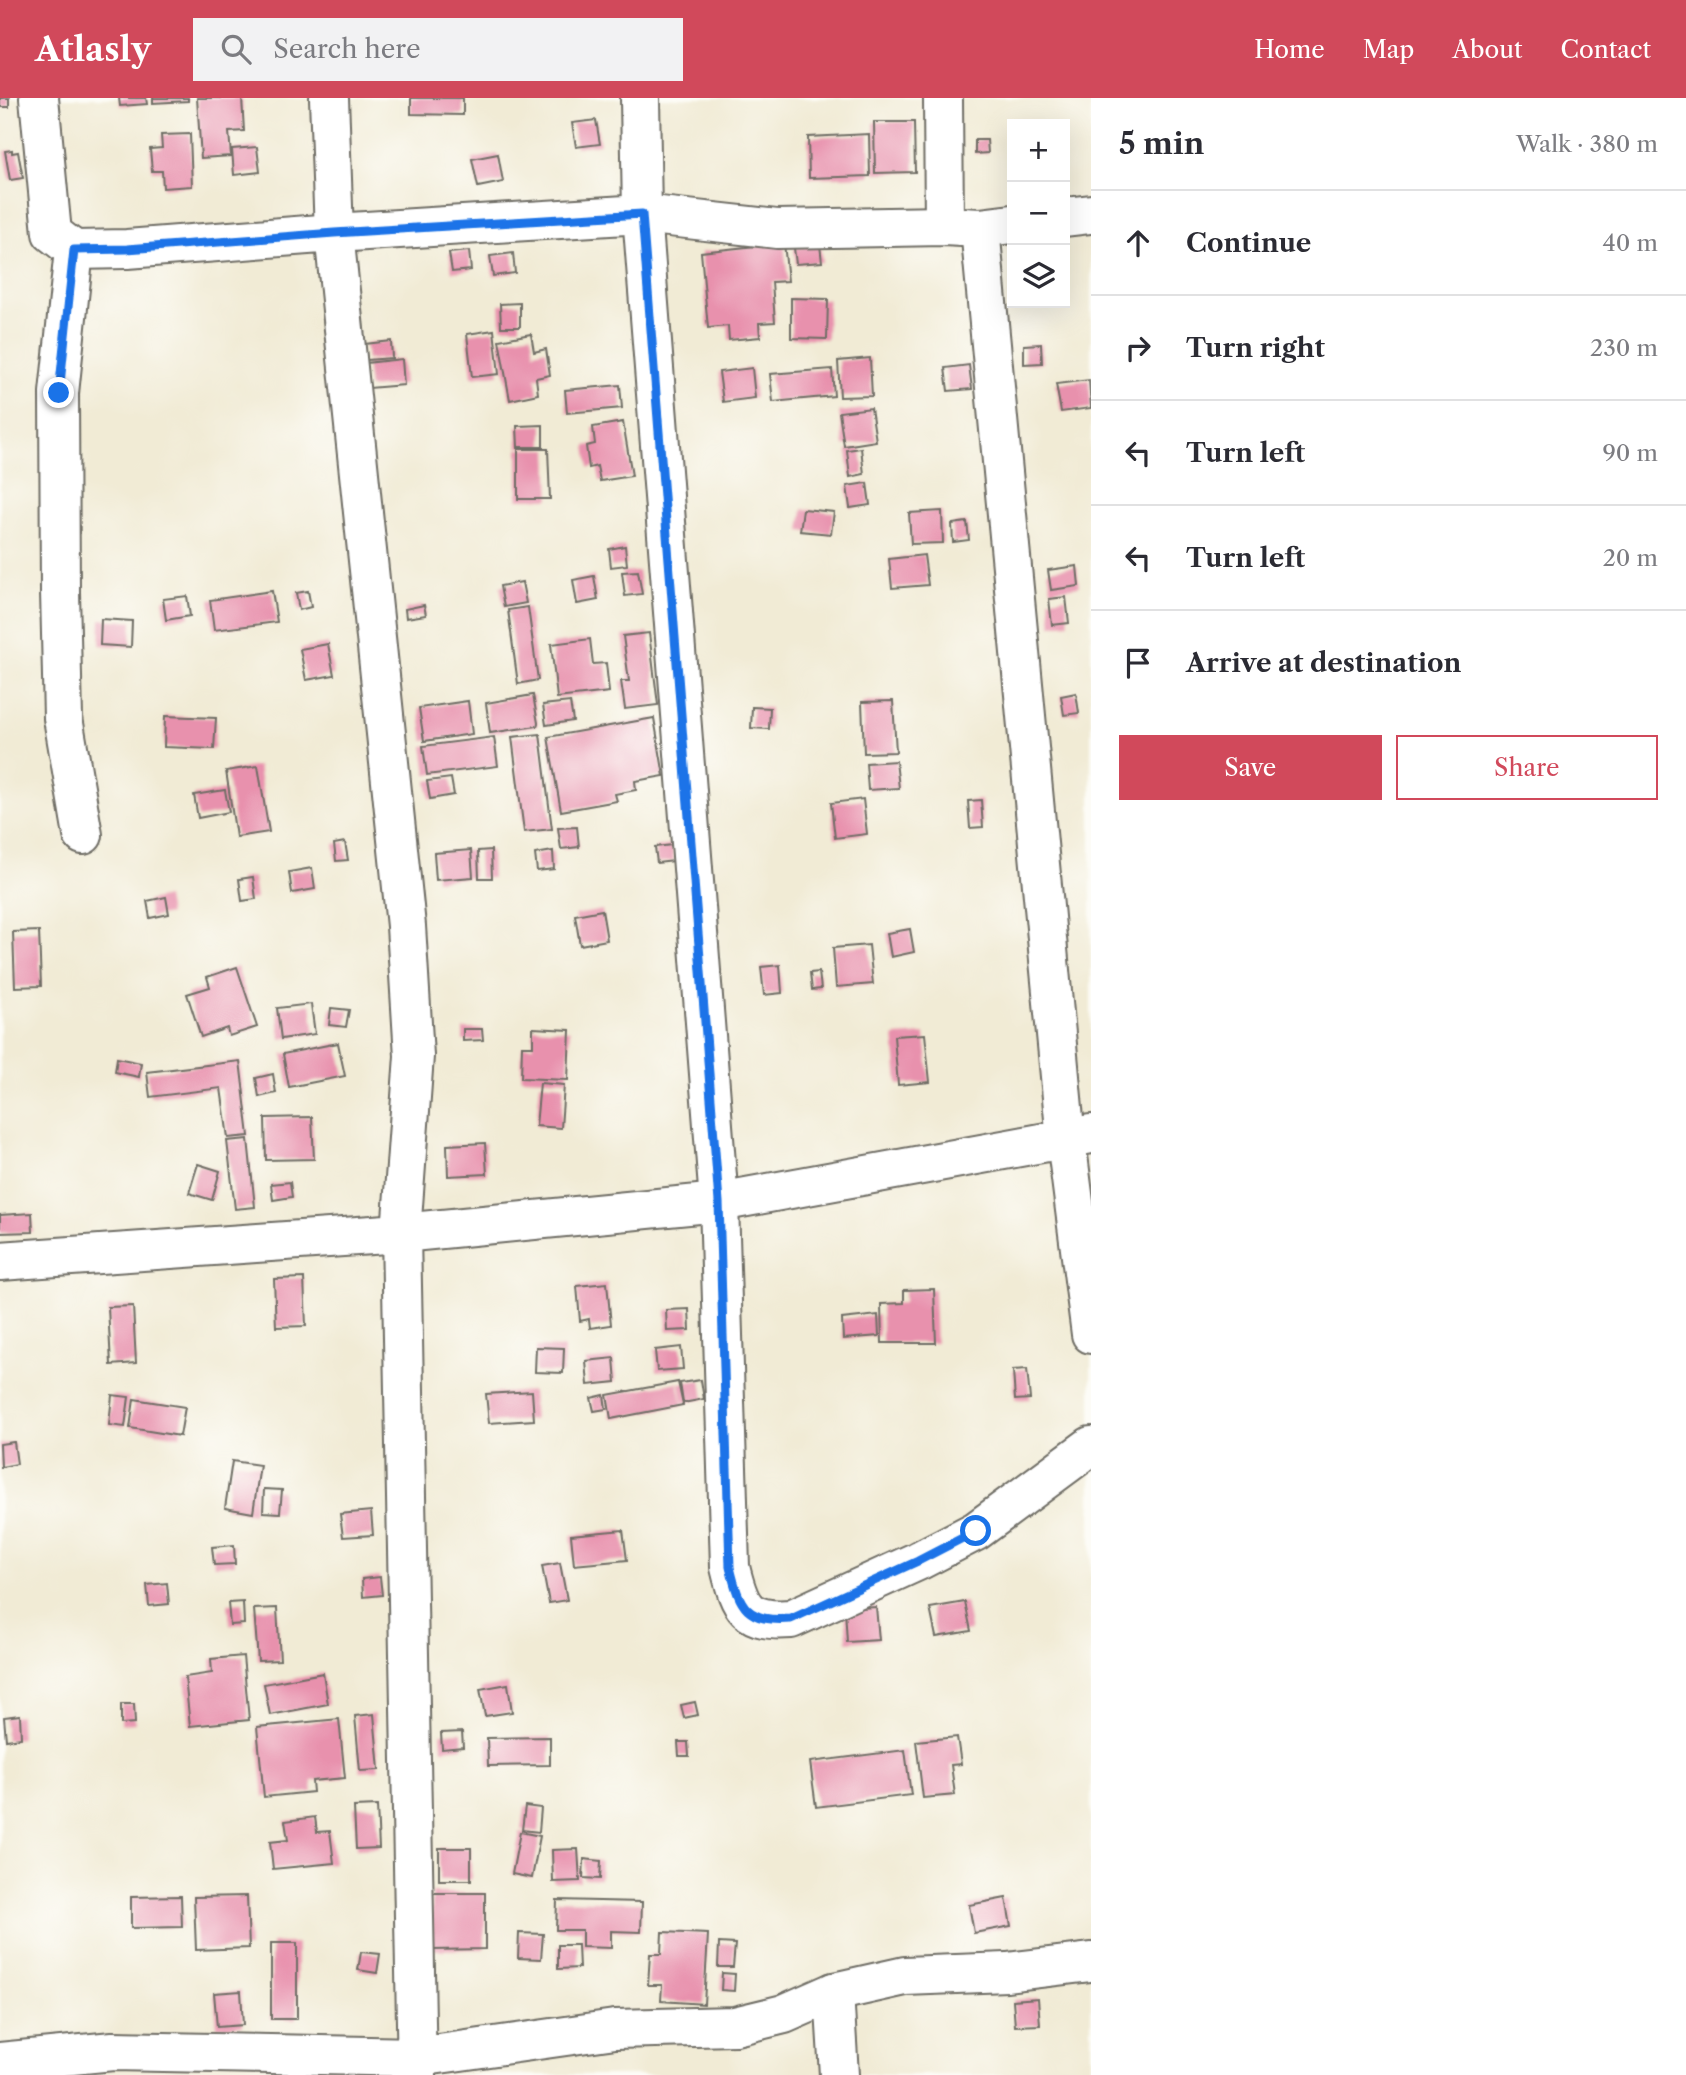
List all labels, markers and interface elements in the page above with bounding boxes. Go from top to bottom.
search box [193,18,683,81]
text: Atlasly [35,29,151,70]
icon: search [217,30,255,68]
text: Search here [273,33,420,65]
text: Home [1254,35,1325,64]
text: Map [1363,35,1414,64]
text: About [1452,35,1523,64]
text: Contact [1561,35,1651,64]
map controls [1007,119,1070,308]
button: + [1007,119,1070,182]
text: 5 min [1119,125,1204,162]
text: Walk · 380 m [1516,130,1658,158]
button: − [1007,182,1070,245]
icon: ahead [1119,224,1157,262]
text: Continue [1186,227,1311,259]
text: 40 m [1603,229,1658,257]
button: layers [1007,245,1070,308]
icon: right [1119,329,1157,367]
text: Turn right [1186,332,1325,364]
text: 230 m [1590,334,1658,362]
route end [43,377,74,408]
icon: left [1119,434,1157,472]
text: Turn left [1186,437,1305,469]
text: 90 m [1602,439,1658,467]
icon: left [1119,539,1157,577]
text: Turn left [1186,542,1305,574]
text: 20 m [1603,544,1658,572]
icon: arrive [1119,644,1157,682]
text: Arrive at destination [1186,647,1461,679]
button: Save [1119,735,1382,800]
button: Share [1396,735,1658,800]
route start [960,1515,991,1546]

